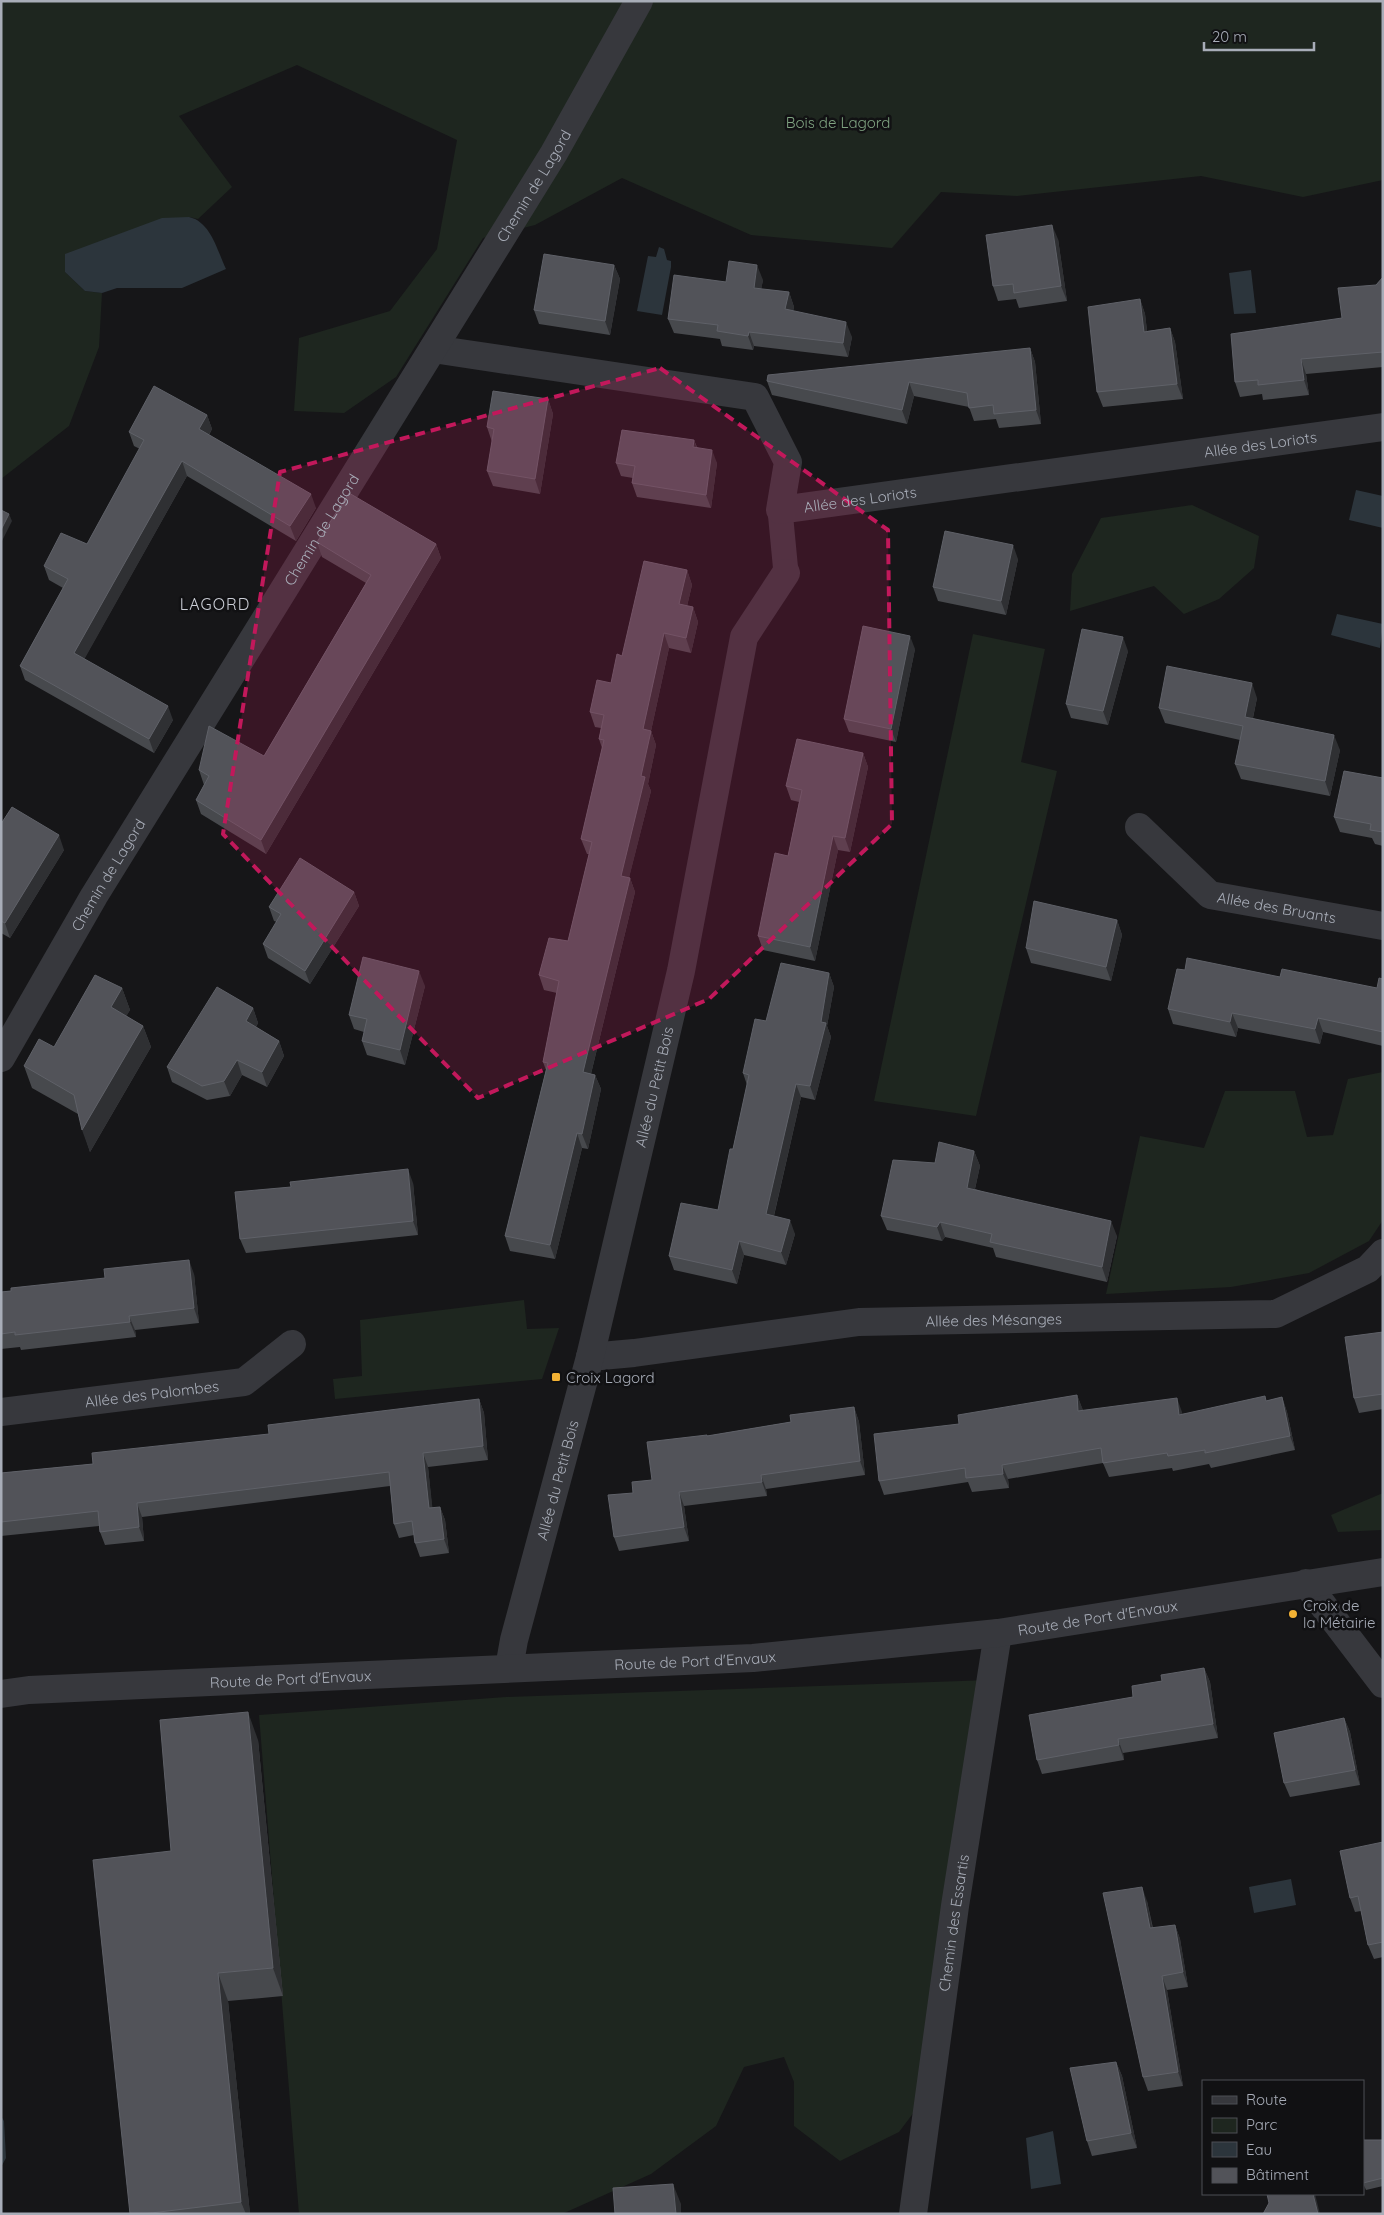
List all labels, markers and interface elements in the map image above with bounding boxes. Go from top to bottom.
scale bar [1204,20,1314,52]
text: 20 m [1212,27,1247,46]
park label: Bois de Lagord [786,113,890,132]
street label: Chemin de Lagord [492,126,575,245]
street label: Allée des Loriots [1203,427,1318,461]
street label: Chemin de Lagord [279,470,363,589]
street label: Allée des Loriots [802,482,918,516]
district label: LAGORD [180,594,250,614]
street label: Chemin de Lagord [66,815,149,934]
street label: Allée des Bruants [1216,887,1338,927]
street label: Allée du Petit Bois [630,1025,677,1149]
street label: Allée des Mésanges [925,1309,1062,1330]
place label: Croix Lagord [566,1368,655,1387]
marker: Croix Lagord [550,1371,562,1383]
street label: Allée des Palombes [84,1376,220,1411]
street label: Allée du Petit Bois [532,1418,582,1542]
street label: Route de Port d'Envaux [1016,1595,1179,1639]
place label: Croix de la Métairie [1303,1596,1375,1632]
marker: Croix de la Métairie [1287,1608,1299,1620]
street label: Route de Port d'Envaux [614,1646,777,1674]
street label: Route de Port d'Envaux [209,1665,372,1692]
street label: Chemin des Essartis [934,1853,973,1992]
legend [1202,2080,1364,2195]
text: Route [1246,2090,1287,2109]
text: Parc [1246,2115,1277,2134]
text: Eau [1246,2140,1272,2159]
text: Bâtiment [1246,2165,1309,2184]

